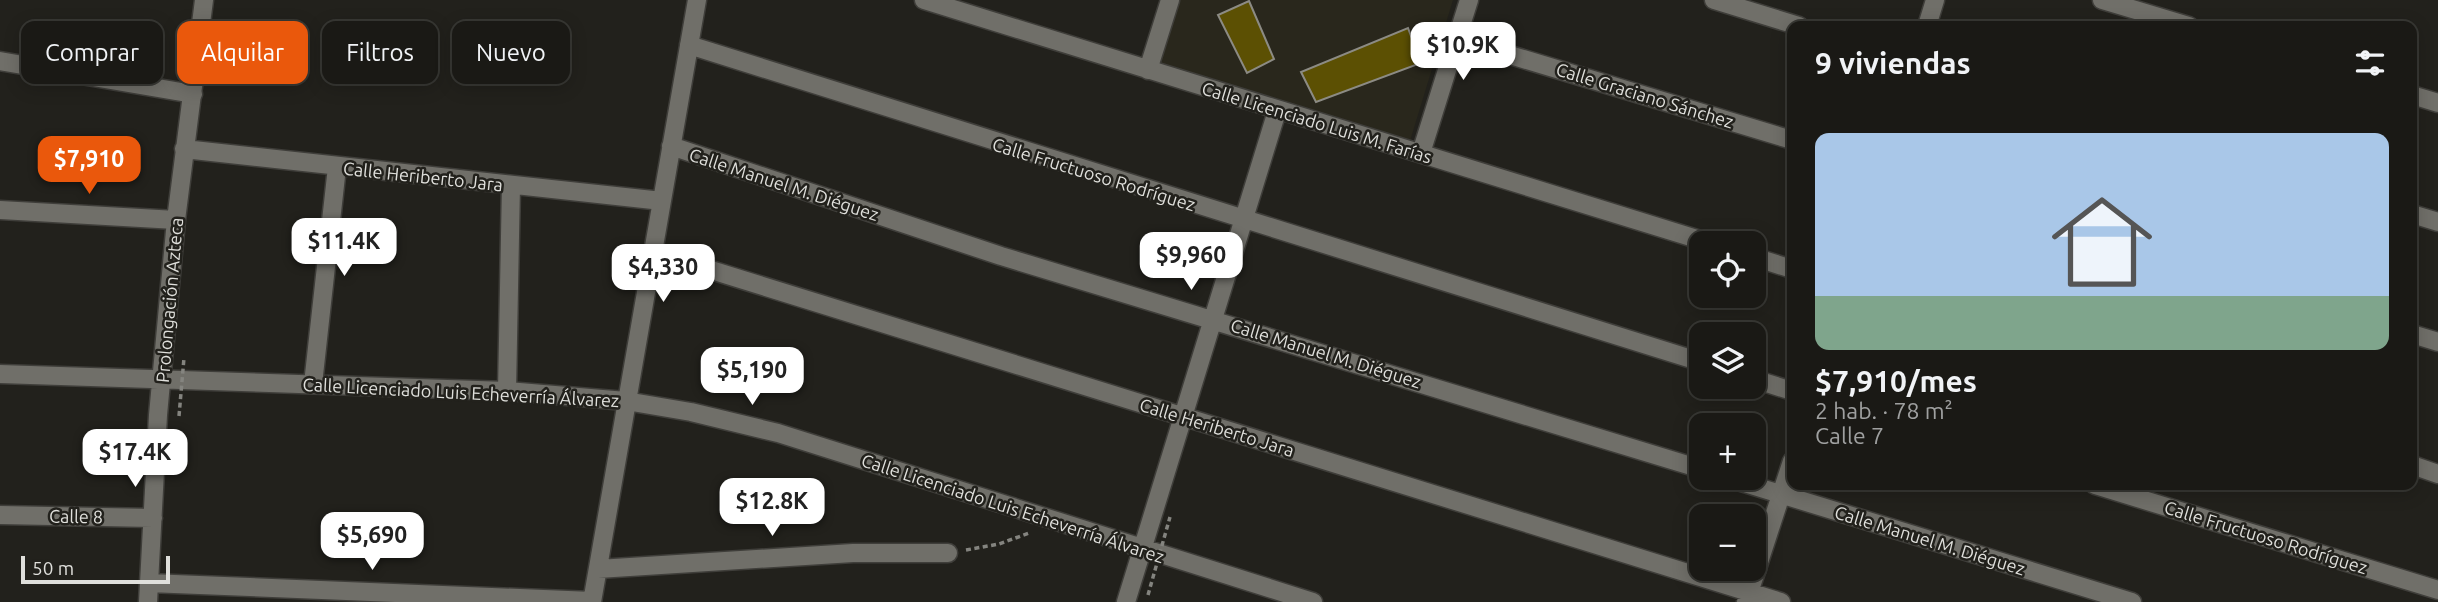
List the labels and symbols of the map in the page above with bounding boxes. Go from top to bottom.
pin: $10.9K [1406,22,1520,82]
street label: Calle Graciano Sánchez [1554,58,1736,132]
street label: Calle Licenciado Luis M. Farías [1200,77,1435,167]
street label: Calle Fructuoso Rodríguez [990,134,1198,214]
pin: $7,910 [32,136,146,196]
street label: Calle Manuel M. Diéguez [687,144,881,224]
street label: Calle Heriberto Jara [342,158,504,194]
street label: Prolongación Azteca [152,217,186,383]
pin: $11.4K [287,218,401,278]
pin: $9,960 [1134,232,1248,292]
pin: $4,330 [606,244,720,304]
street label: Calle Manuel M. Diéguez [1228,314,1424,392]
pin: $5,190 [695,348,809,407]
street label: Calle Licenciado Luis Echeverría Álvarez [302,373,620,410]
street label: Calle Heriberto Jara [1137,394,1297,460]
pin: $17.4K [78,430,192,489]
street label: Calle Licenciado Luis Echeverría Álvarez [859,449,1167,566]
pin: $12.8K [715,478,829,538]
street label: Calle Fructuoso Rodríguez [2162,497,2370,577]
street label: Calle Manuel M. Diéguez [1832,501,2028,579]
street label: Calle 8 [49,506,103,526]
pin: $5,690 [315,512,429,572]
scale bar [21,553,170,585]

